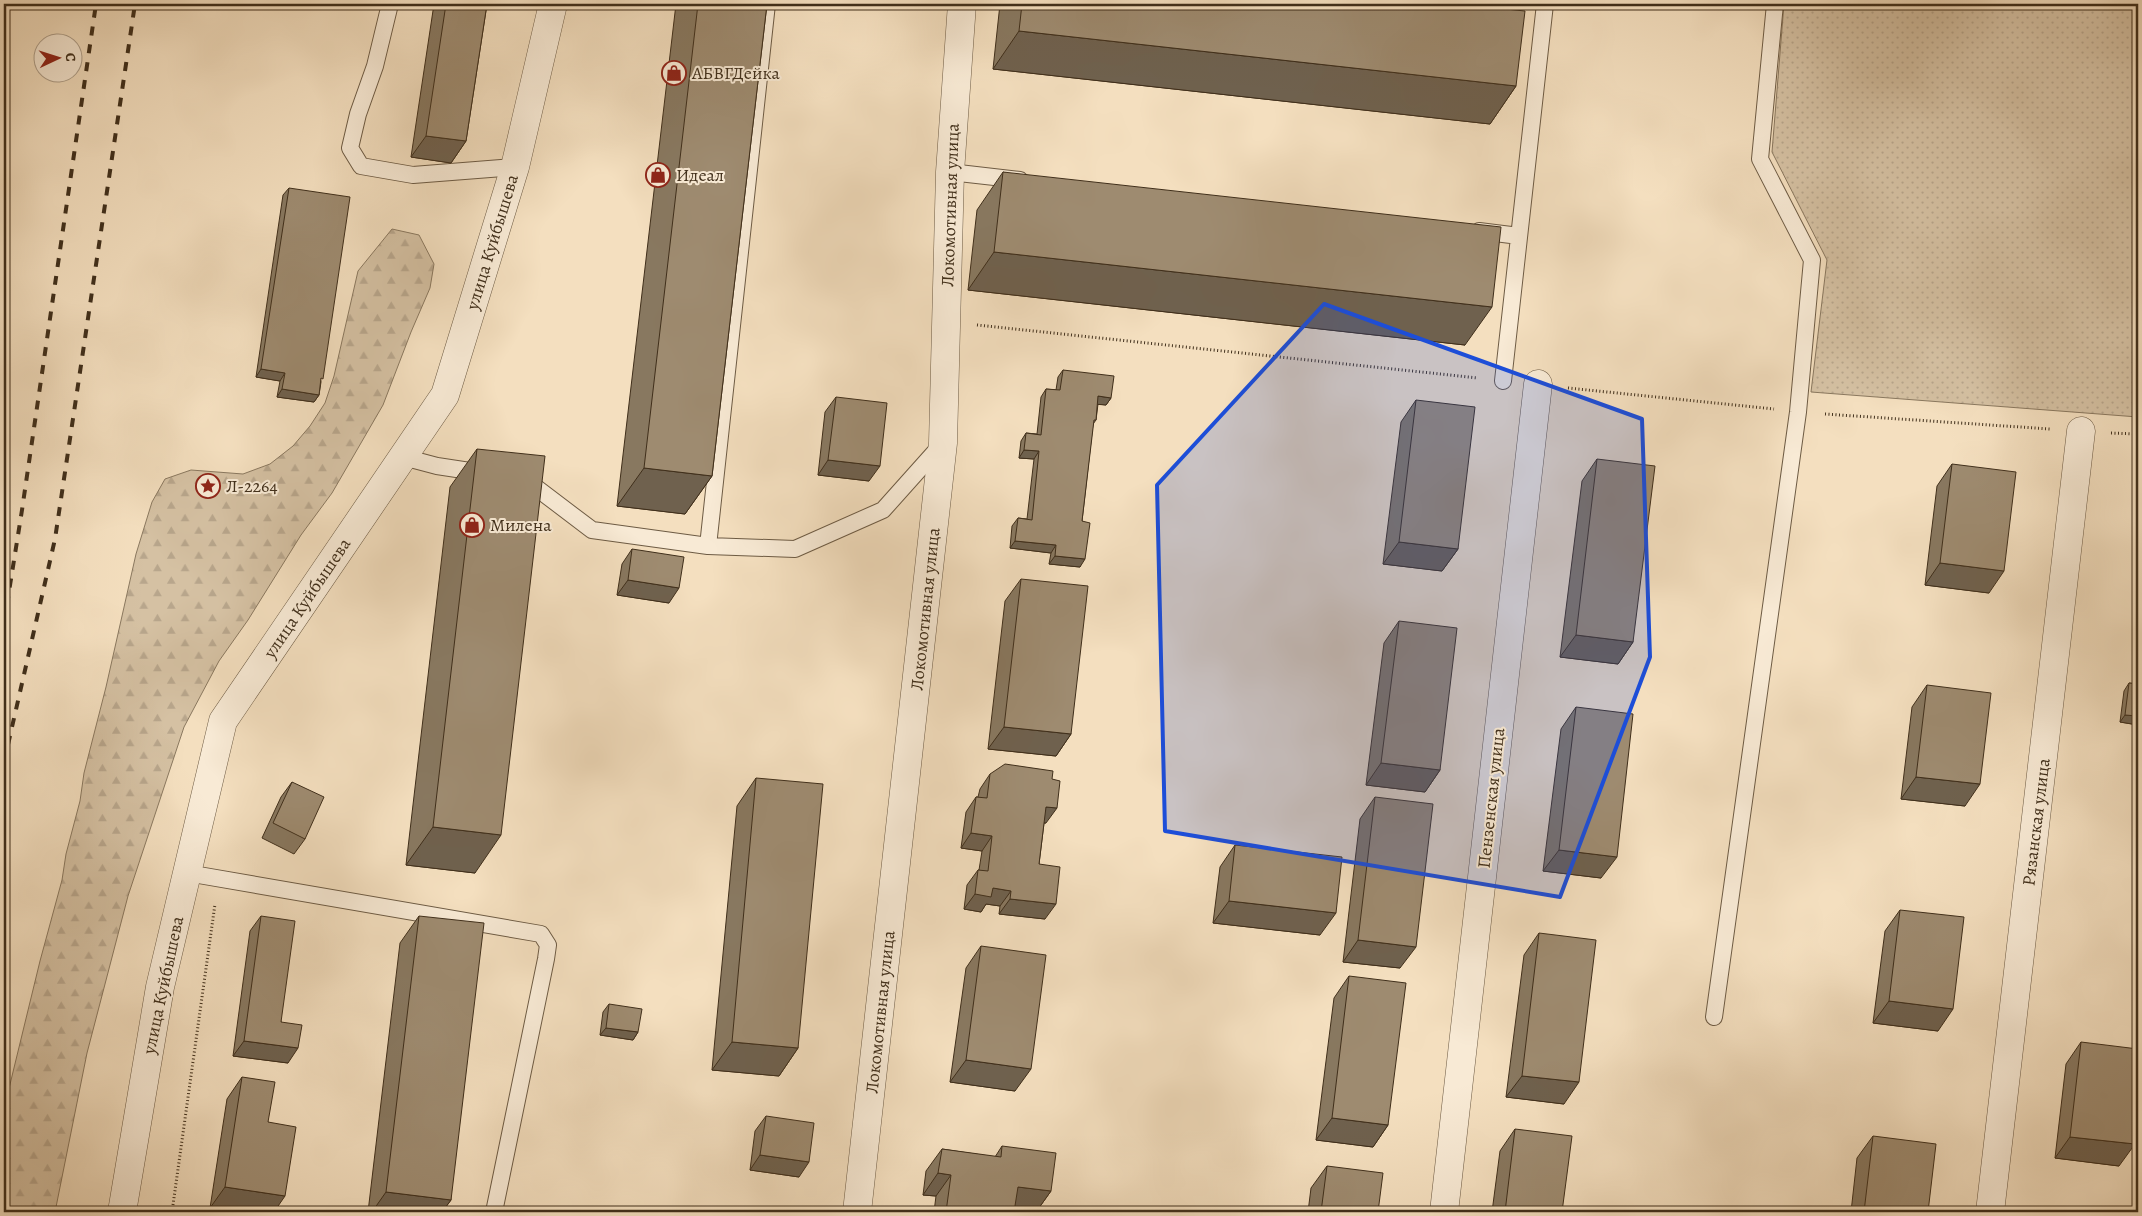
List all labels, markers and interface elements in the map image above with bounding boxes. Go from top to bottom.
north arrow [32,32,82,82]
text: С [61,52,80,62]
shop icon: АБВГДейка [661,60,687,86]
place label: АБВГДейка [691,61,781,85]
street label: Локомотивная улица [935,122,965,287]
shop icon: Идеал [645,162,671,188]
place label: Идеал [676,163,724,187]
street label: улица Куйбышева [460,171,524,314]
place icon: Л-2264 [195,473,221,499]
place label: Л-2264 [226,474,278,498]
shop icon: Милена [459,512,485,538]
place label: Милена [490,513,552,537]
street label: Локомотивная улица [905,526,946,692]
street label: улица Куйбышева [257,533,357,664]
street label: Пензенская улица [1472,726,1510,869]
street label: Рязанская улица [2016,756,2056,887]
street label: улица Куйбышева [136,913,189,1057]
street label: Локомотивная улица [860,929,901,1095]

